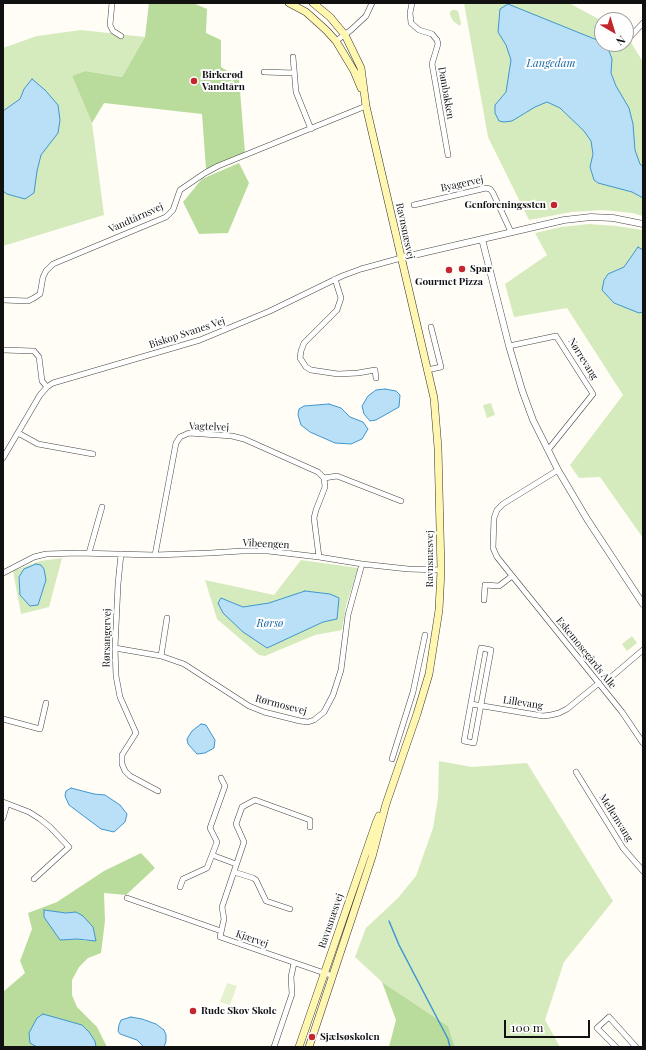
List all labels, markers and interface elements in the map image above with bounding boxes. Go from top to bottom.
north arrow [594,12,634,52]
text: N [613,33,629,49]
water label: Langedam [527,57,575,71]
street label: Dambakken [435,66,457,120]
place label: Birkerød Vandtårn [202,69,245,92]
marker: Birkerød Vandtårn [189,76,199,86]
street label: Byagervej [440,174,484,194]
place label: Genforeningssten [464,199,546,211]
marker: Genforeningssten [549,200,559,210]
street label: Vandtårnsvej [107,201,165,235]
street label: Ravnsnæsvej [393,202,417,260]
place label: Spar [470,263,492,275]
marker: Spar [457,264,467,274]
marker: Gourmet Pizza [444,265,454,275]
place label: Gourmet Pizza [415,276,483,288]
street label: Biskop Svanes Vej [147,315,227,351]
street label: Nørrevang [565,336,601,382]
street label: Vagtelvej [189,420,229,434]
street label: Ravnsnæsvej [424,530,436,588]
street label: Vibeengen [242,537,290,551]
street label: Rørsangervej [100,608,114,668]
street label: Eskemosegårds Alle [553,615,619,691]
water label: Rørsø [257,617,283,631]
street label: Rørmosevej [254,692,308,718]
street label: Lillevang [502,694,544,712]
street label: Mellemvang [597,792,635,844]
street label: Ravnsnæsvej [316,892,346,950]
street label: Kjærvej [234,928,270,950]
place label: Rude Skov Skole [201,1005,277,1017]
marker: Rude Skov Skole [188,1006,198,1016]
scale bar [506,1012,592,1038]
text: 100 m [511,1019,543,1035]
place label: Sjælsøskolen [320,1031,380,1043]
marker: Sjælsøskolen [307,1032,317,1042]

